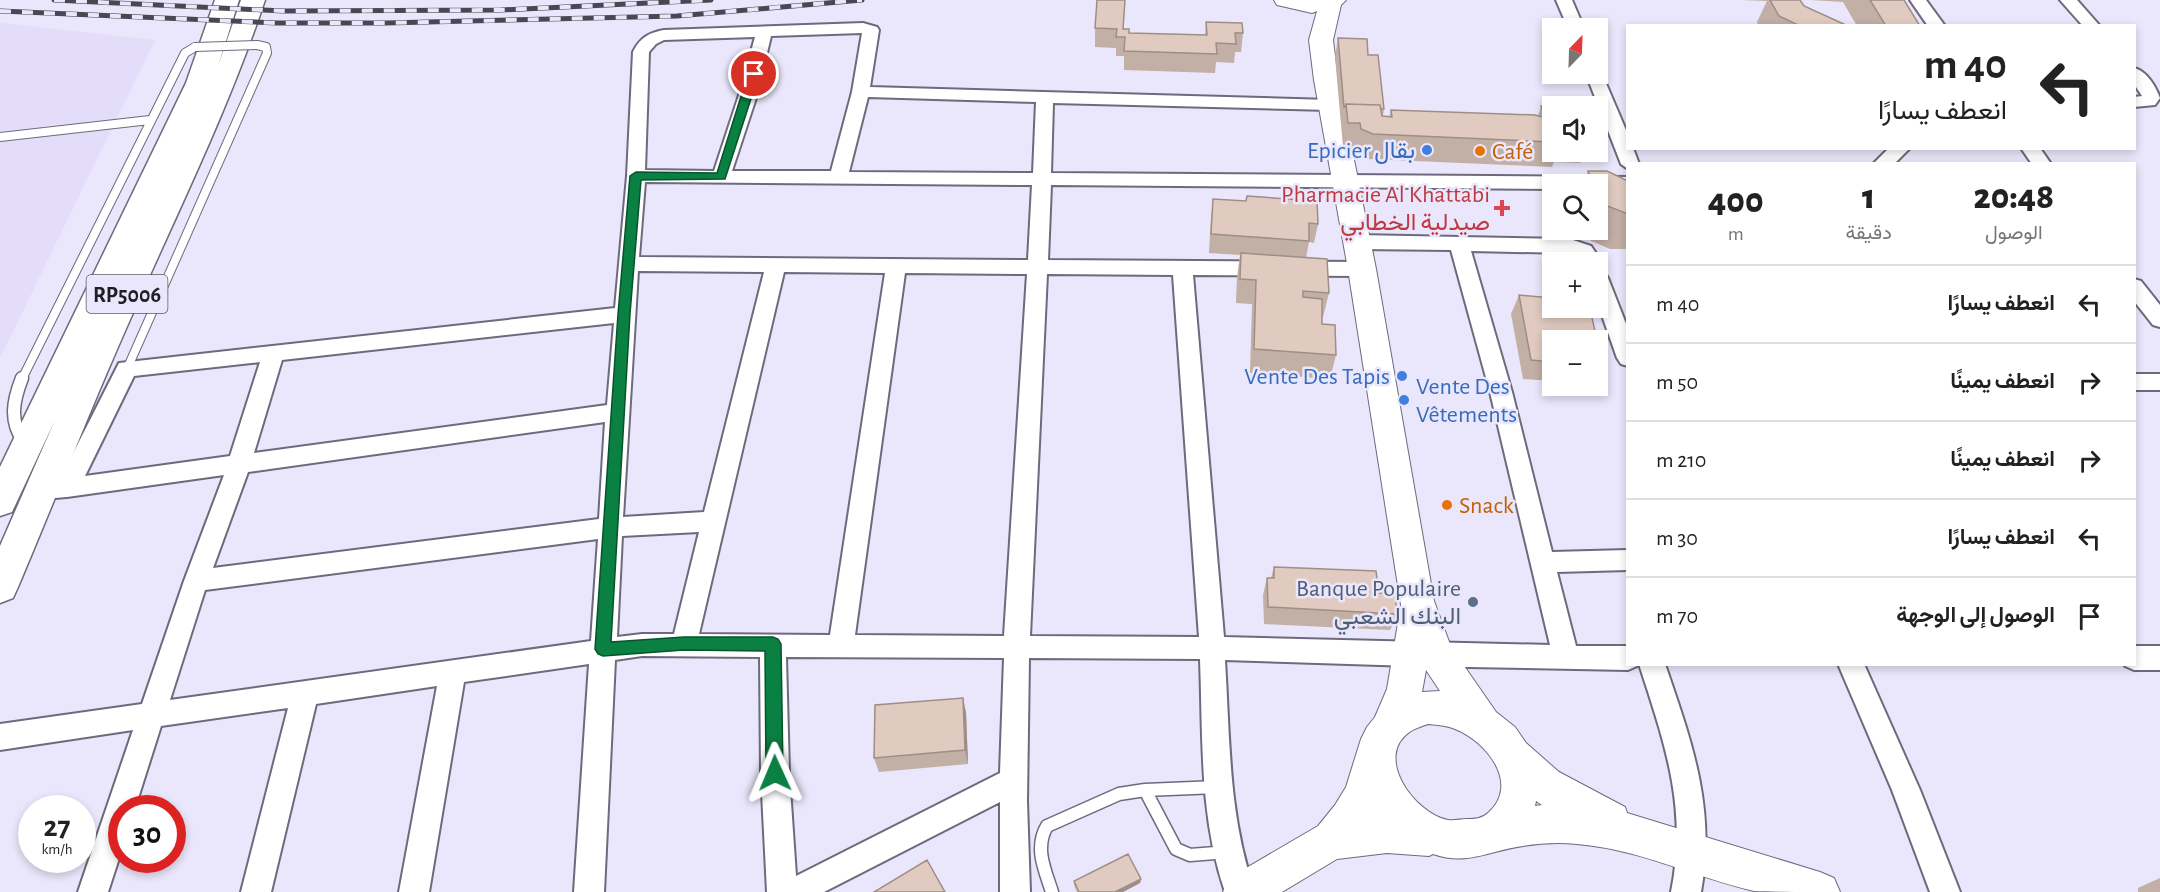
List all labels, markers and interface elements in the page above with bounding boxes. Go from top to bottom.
north arrow [1542,18,1608,84]
map controls [1542,18,1608,396]
text: 40 m [1924,44,2007,86]
pin [728,48,779,99]
icon: left [2028,48,2106,126]
icon: arrive [737,57,770,90]
button: sound [1542,96,1608,162]
text: انعطف يسارًا [1878,97,2007,124]
place label: Epicier بقال [1307,139,1415,164]
place label: Café [1492,140,1533,164]
marker: Epicier بقال [1420,143,1434,157]
marker: Café [1473,144,1487,158]
button: search [1542,174,1608,240]
text: 1 [1862,179,1875,215]
text: 20:48 [1974,179,2054,215]
place label: Pharmacie Al Khattabi صيدلية الخطابي [1281,183,1490,241]
text: 400 [1708,183,1764,219]
marker: Pharmacie Al Khattabi صيدلية الخطابي [1495,201,1509,215]
text: دقيقة [1845,223,1892,243]
text: الوصول [1985,223,2043,243]
text: m [1728,224,1744,244]
button: + [1542,252,1608,318]
road number: RP5006 [86,275,168,313]
icon: left [2073,288,2106,321]
text: انعطف يسارًا [1948,292,2055,314]
text: 40 m [1656,293,1699,315]
button: − [1542,330,1608,396]
place label: Vente Des Tapis [1244,365,1390,389]
icon: right [2073,366,2106,399]
marker: Vente Des Tapis [1395,369,1409,383]
text: انعطف يمينًا [1950,370,2055,392]
text: 50 m [1656,371,1698,393]
place label: Vente Des Vêtements [1416,375,1517,427]
marker: Vente Des Vêtements [1397,393,1411,407]
icon: right [2073,444,2106,477]
text: انعطف يمينًا [1950,448,2055,470]
text: 210 m [1656,449,1706,471]
place label: Snack [1459,494,1514,518]
marker: Snack [1440,498,1454,512]
icon: left [2073,522,2106,555]
text: انعطف يسارًا [1948,526,2055,548]
text: 30 m [1656,527,1698,549]
place label: Banque Populaire البنك الشعبي [1296,577,1461,635]
marker: Banque Populaire البنك الشعبي [1466,595,1480,609]
icon: arrive [2073,600,2106,633]
text: الوصول إلى الوجهة [1896,604,2055,626]
text: 70 m [1656,605,1698,627]
position arrow [743,741,807,805]
speed limit sign: 30 [108,795,186,873]
text: 27 [43,812,71,842]
text: km/h [42,842,72,857]

